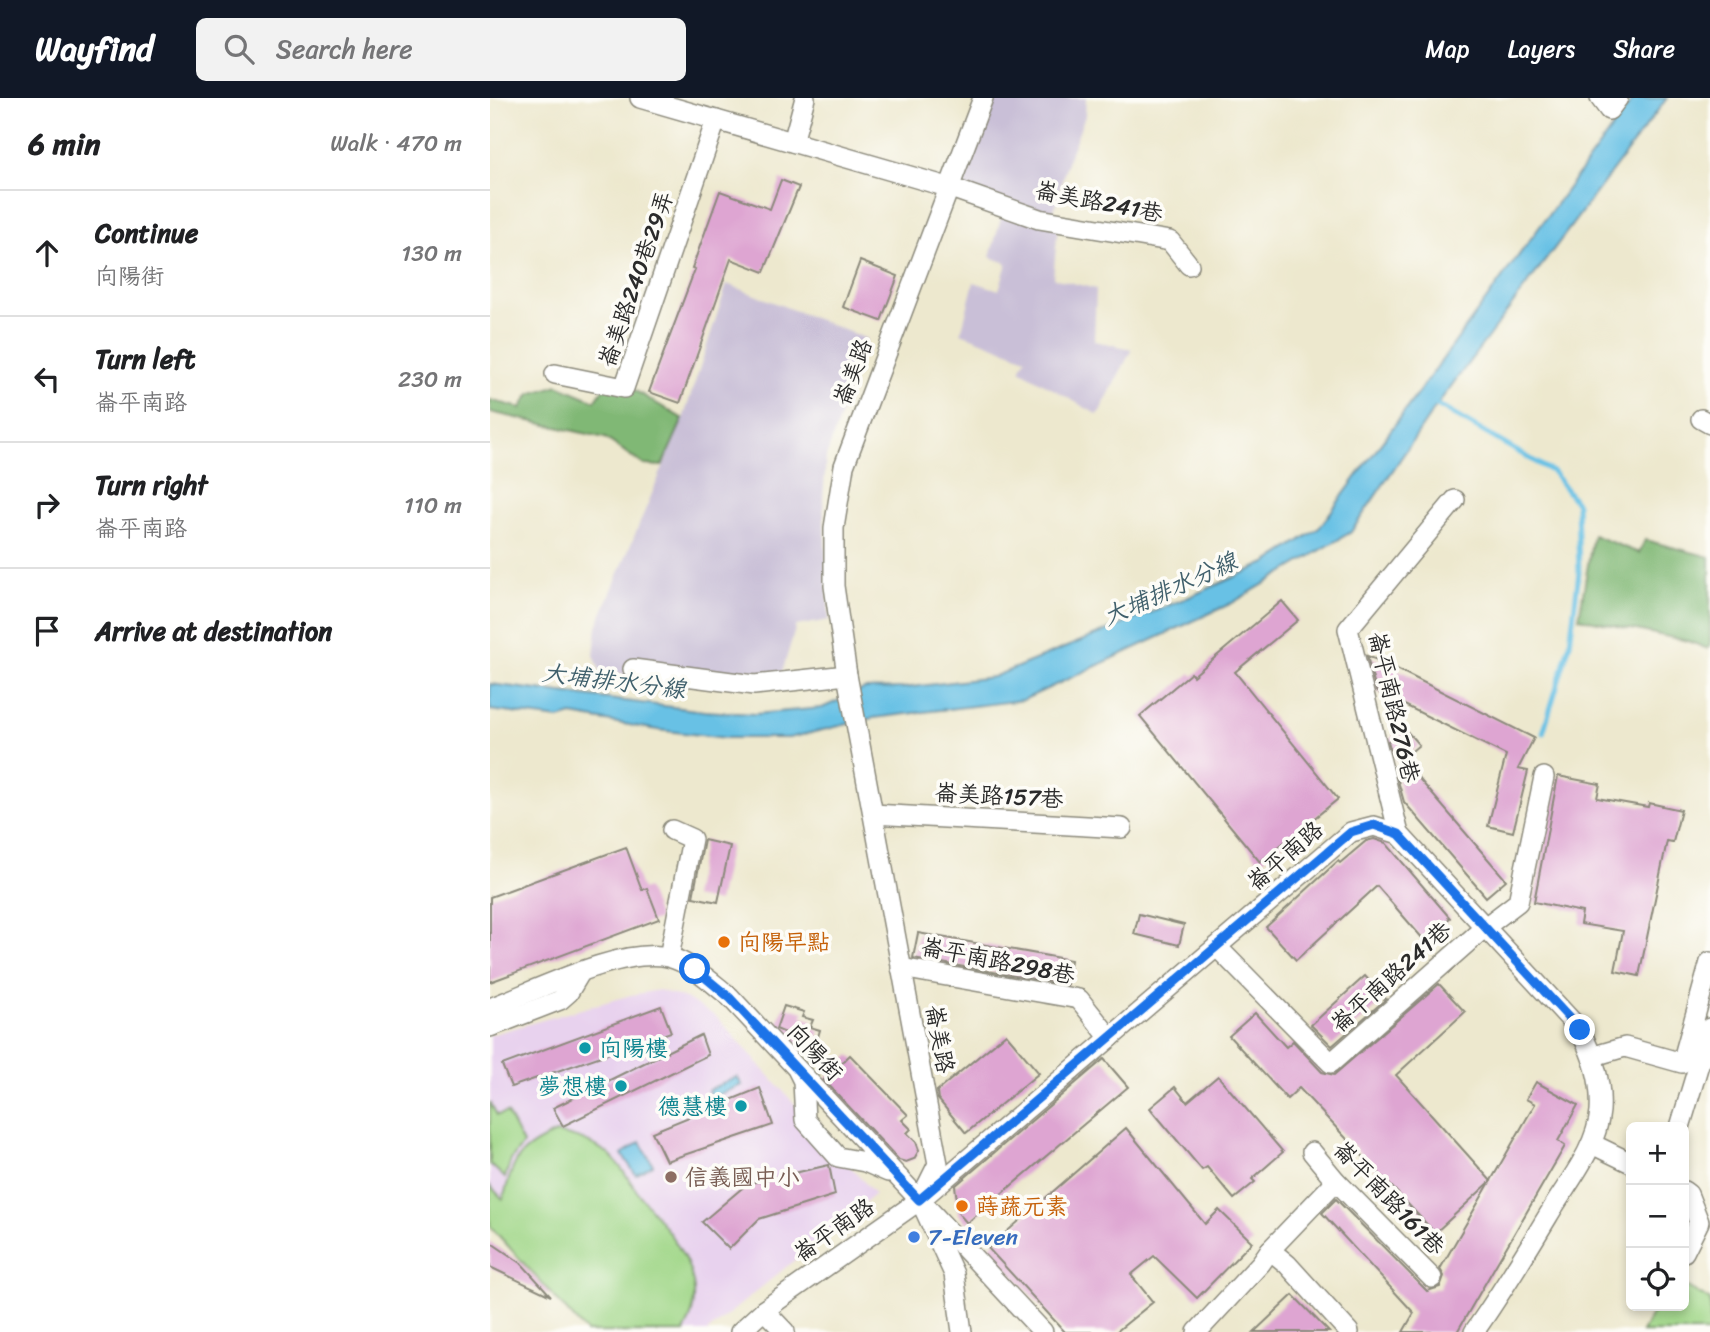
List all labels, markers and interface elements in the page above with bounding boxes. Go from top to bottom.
search box [196,18,686,81]
text: Wayfind [35,20,154,78]
text: Search here [276,26,413,72]
text: Map [1425,28,1470,70]
text: Layers [1508,28,1575,70]
text: Share [1613,28,1675,70]
icon: search [220,30,258,68]
text: 6 min [28,117,100,171]
text: Walk · 470 m [330,123,462,164]
street label: 崙美路241巷 [1032,170,1167,235]
street label: 崙美路240巷29弄 [587,185,685,373]
text: Continue [95,210,198,256]
text: 130 m [401,233,462,274]
icon: ahead [28,234,66,272]
text: 向陽街 [95,256,164,297]
street label: 崙美路 [821,332,885,412]
text: Turn left [95,336,195,382]
text: 230 m [398,359,462,400]
icon: left [28,360,66,398]
text: 崙平南路 [95,382,187,423]
text: Turn right [95,462,208,508]
text: 110 m [404,485,462,526]
icon: right [28,486,66,524]
text: 崙平南路 [95,508,187,549]
water label: 大埔排水分線 [1096,540,1246,637]
text: Arrive at destination [95,608,332,654]
icon: arrive [28,612,66,650]
street label: 崙平南路276巷 [1357,627,1432,788]
water label: 大埔排水分線 [540,651,690,711]
street label: 崙美路157巷 [933,772,1066,820]
street label: 崙平南路 [1237,810,1333,902]
street label: 崙平南路241巷 [1321,910,1462,1043]
place label: 向陽早點 [738,922,830,963]
street label: 崙平南路298巷 [917,926,1080,996]
marker: 向陽早點 [716,934,732,950]
route start [679,953,710,984]
street label: 崙美路 [914,1001,966,1077]
street label: 向陽街 [776,1013,854,1091]
route end [1564,1014,1595,1045]
place label: 向陽樓 [599,1028,668,1069]
marker: 向陽樓 [577,1040,593,1056]
place label: 夢想樓 [538,1066,607,1107]
marker: 夢想樓 [613,1078,629,1094]
place label: 德慧樓 [658,1086,727,1127]
marker: 德慧樓 [733,1098,749,1114]
map controls [1626,1122,1689,1311]
button: + [1626,1122,1689,1185]
street label: 崙平南路161巷 [1323,1131,1456,1266]
place label: 信義國中小 [685,1157,800,1198]
marker: 信義國中小 [663,1169,679,1185]
button: − [1626,1185,1689,1248]
place label: 蒔蔬元素 [976,1186,1068,1227]
street label: 崙平南路 [785,1187,883,1273]
marker: 蒔蔬元素 [954,1198,970,1214]
place label: 7-Eleven [928,1217,1018,1258]
marker: 7-Eleven [906,1229,922,1245]
button: locate [1626,1248,1689,1311]

